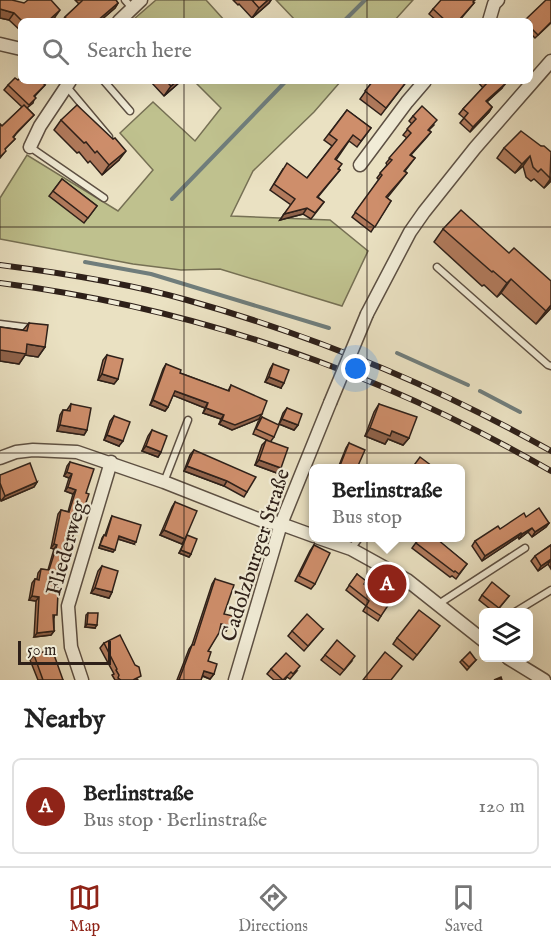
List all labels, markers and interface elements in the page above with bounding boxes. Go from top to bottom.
search box [18,18,533,84]
icon: search [39,35,72,68]
text: Search here [87,37,192,65]
your location [341,354,370,383]
popup [309,464,465,542]
street label: Cadolzburger Straße [216,465,297,645]
text: Berlinstraße [332,477,442,505]
street label: Fliederweg [41,497,94,599]
text: Bus stop [332,505,402,530]
pin: A [368,562,406,606]
map controls [479,608,533,662]
button: layers [479,608,533,662]
scale bar [18,638,111,666]
text: 50 m [27,641,56,661]
text: Nearby [24,703,105,736]
text: Berlinstraße [83,780,194,808]
text: A [39,794,52,819]
text: 120 m [479,794,525,819]
text: Bus stop · Berlinstraße [83,808,267,833]
tab: Map [68,881,101,937]
tab: Directions [238,881,308,937]
tab: Saved [445,881,483,937]

